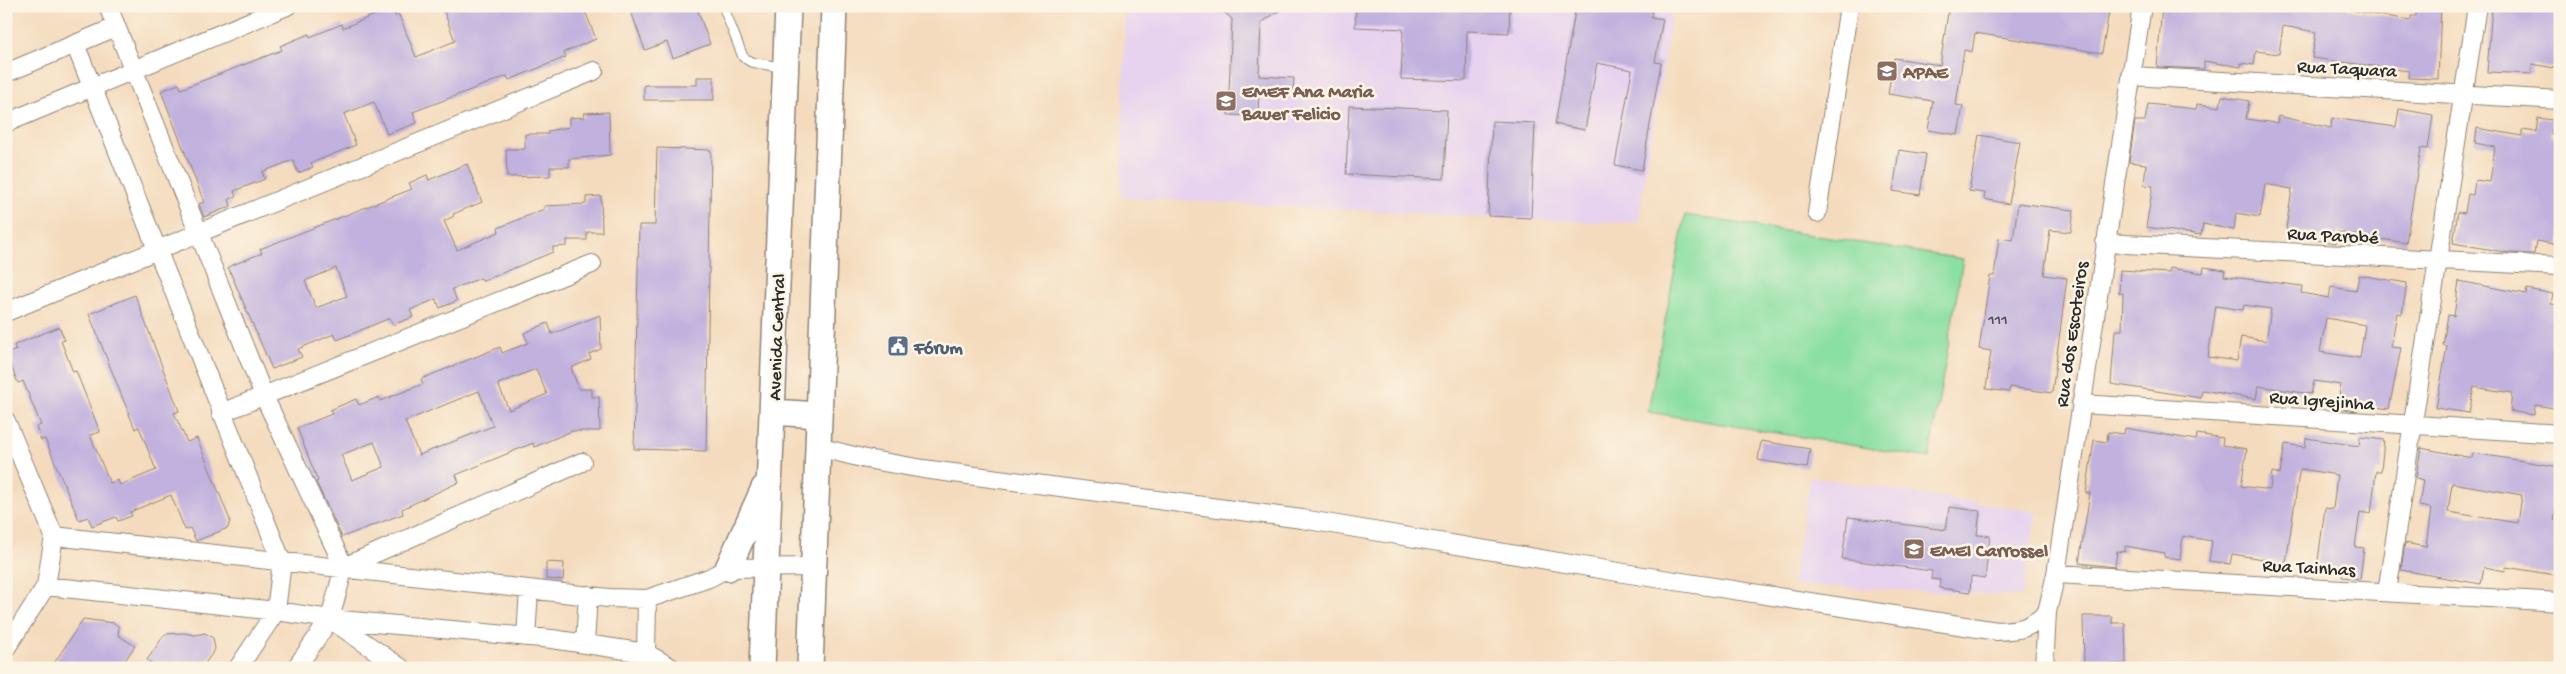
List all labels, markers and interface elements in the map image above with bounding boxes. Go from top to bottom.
street label: Rua Taquara [2296,56,2399,85]
school or university icon: APAE [1875,59,1899,83]
place label: APAE [1902,63,1949,86]
place label: EMEF Ana Maria Bauer Felicio [1241,82,1375,127]
school or university icon: EMEF Ana Maria Bauer Felicio [1214,89,1238,113]
street label: Rua Parobé [2287,224,2379,251]
street label: Rua dos Escoteiros [2052,259,2095,409]
street label: Avenida Central [765,273,792,401]
house number: 111 [1987,312,2008,331]
public building icon: Fórum [886,334,910,358]
place label: Fórum [913,338,963,361]
street label: Rua Igrejinha [2268,387,2376,418]
school or university icon: EMEI Carrossel [1902,537,1926,561]
place label: EMEI Carrossel [1930,541,2048,564]
street label: Rua Tainhas [2262,556,2357,583]

